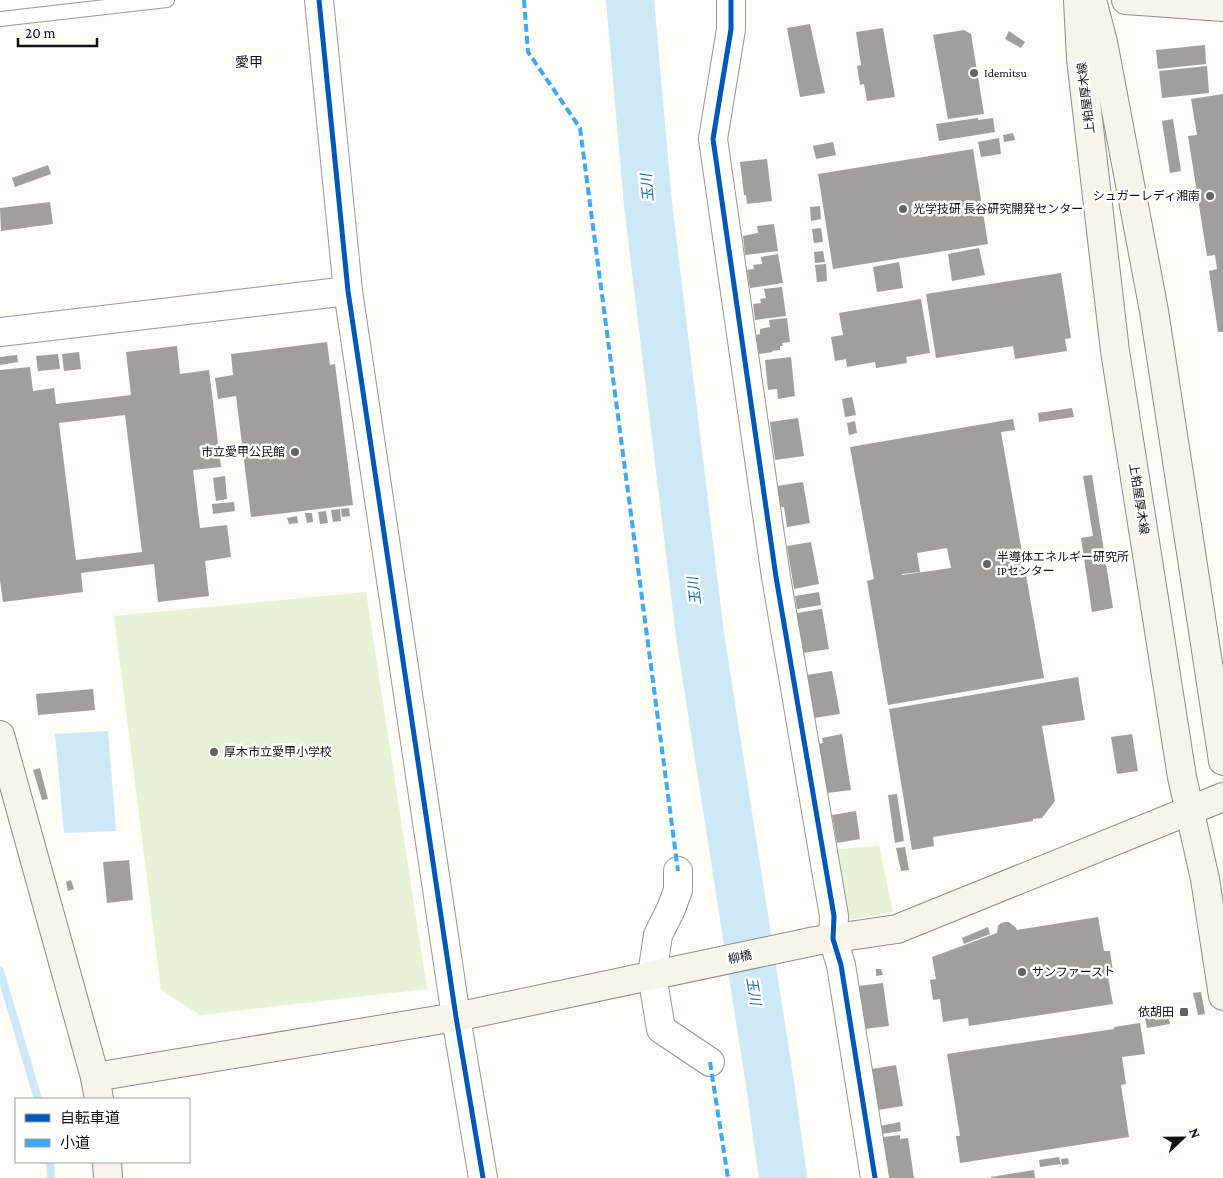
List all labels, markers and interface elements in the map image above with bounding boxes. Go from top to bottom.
scale bar [18,15,96,47]
text: 20 m [25,25,56,41]
district label: 愛甲 [235,54,263,70]
street label: 上粕屋厚木線 [1075,61,1097,135]
place label: Idemitsu [984,66,1028,80]
marker: Idemitsu [968,67,980,79]
water label: 玉川 [638,171,656,203]
place label: シュガーレディ湘南 [1093,189,1200,203]
marker: シュガーレディ湘南 [1204,190,1216,202]
place label: 光学技研 長谷研究開発センター [913,202,1083,216]
marker: 光学技研 長谷研究開発センター [897,203,909,215]
place label: 市立愛甲公民館 [201,445,285,459]
marker: 市立愛甲公民館 [289,446,301,458]
street label: 上粕屋厚木線 [1126,462,1152,536]
place label: 半導体エネルギー研究所 IPセンター [997,550,1129,578]
marker: 半導体エネルギー研究所 IPセンター [981,558,993,570]
water label: 玉川 [684,574,704,606]
place label: 厚木市立愛甲小学校 [224,745,332,759]
marker: 厚木市立愛甲小学校 [208,746,220,758]
street label: 柳橋 [727,948,753,966]
place label: サンファースト [1032,965,1115,979]
marker: サンファースト [1016,966,1028,978]
water label: 玉川 [744,976,764,1008]
place label: 依胡田 [1138,1005,1174,1019]
marker: 依胡田 [1178,1006,1190,1018]
legend [15,1098,190,1163]
text: 自転車道 [60,1110,120,1126]
north arrow [1158,1113,1208,1163]
text: N [1186,1126,1204,1141]
text: 小道 [60,1135,90,1151]

